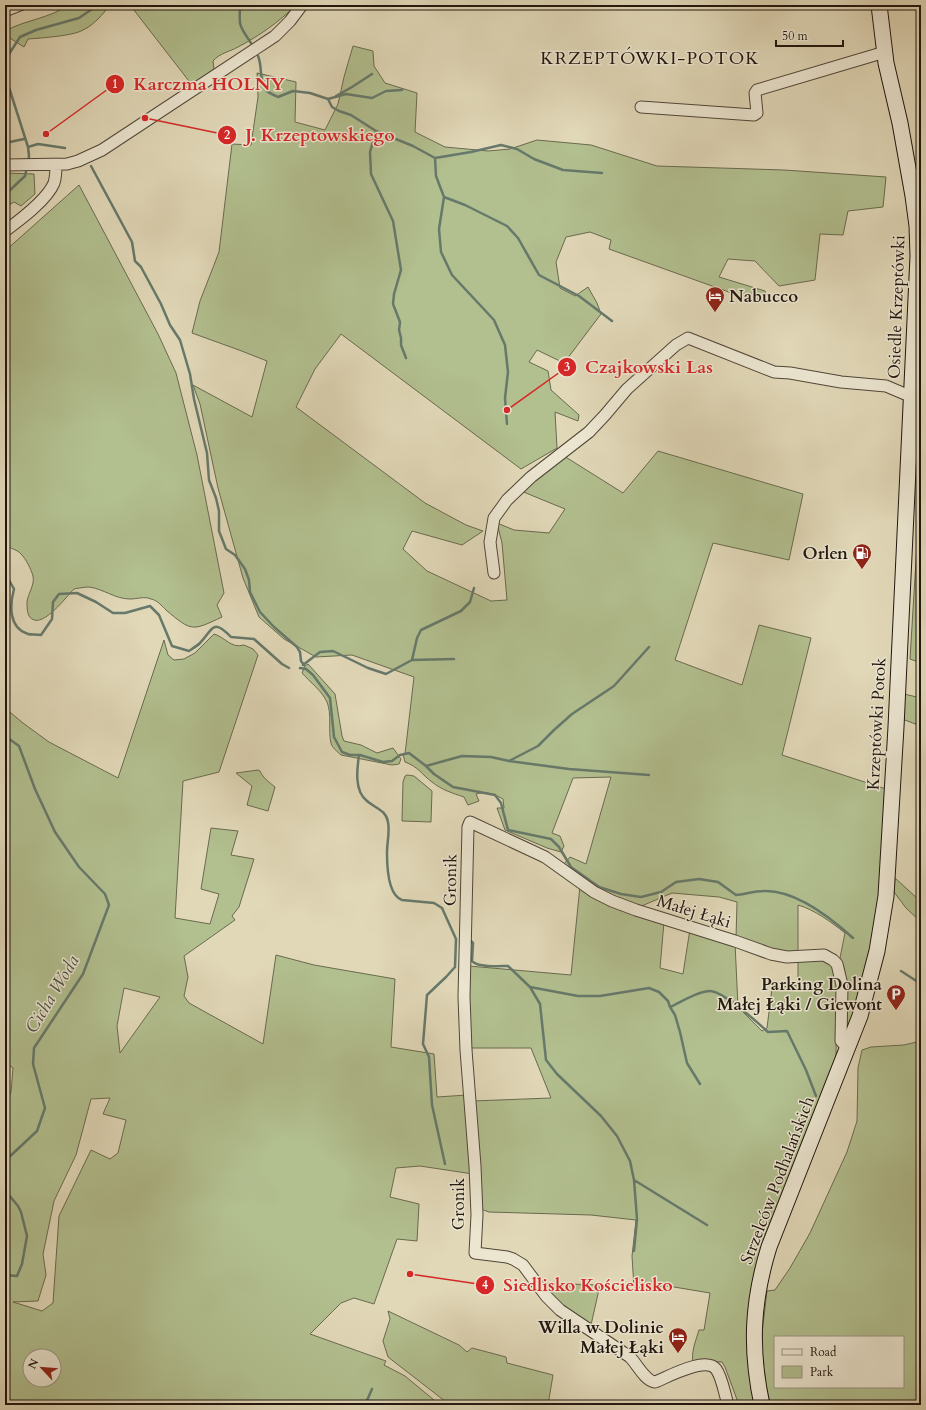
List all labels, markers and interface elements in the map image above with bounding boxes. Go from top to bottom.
scale bar [776,22,843,48]
text: 50 m [782,28,809,44]
district label: KRZEPTÓWKI-POTOK [540,46,760,71]
callout: Karczma HOLNY [105,69,293,99]
text: Karczma HOLNY [133,72,285,97]
text: 1 [112,76,118,92]
callout: J. Krzeptowskiego [217,120,403,150]
text: J. Krzeptowskiego [242,123,395,148]
text: 2 [224,127,230,143]
street label: Osiedle Krzeptówki [882,235,911,379]
hotel icon: Nabucco [704,285,726,313]
place label: Nabucco [729,285,798,308]
callout: Czajkowski Las [557,352,721,382]
text: Czajkowski Las [585,355,713,380]
text: 3 [564,359,570,375]
place label: Orlen [803,542,848,565]
fuel station icon: Orlen [851,542,873,570]
street label: Krzeptówki Potok [862,656,892,791]
street label: Gronik [439,853,462,906]
street label: Małej Łąki [654,889,734,934]
water label: Cicha Woda [19,951,85,1038]
place label: Parking Dolina Małej Łąki / Giewont [717,973,883,1016]
parking icon: Parking Dolina Małej Łąki / Giewont [885,983,907,1011]
street label: Strzelców Podhalańskich [735,1092,820,1267]
street label: Gronik [447,1177,470,1230]
callout: Siedlisko Kościelisko [475,1270,681,1300]
text: Siedlisko Kościelisko [503,1273,673,1298]
text: 4 [482,1277,488,1293]
place label: Willa w Dolinie Małej Łąki [537,1316,664,1359]
hotel icon: Willa w Dolinie Małej Łąki [667,1326,689,1354]
legend [774,1336,904,1388]
text: Road [810,1344,837,1360]
north arrow [22,1348,62,1388]
text: N [25,1356,42,1371]
text: Park [810,1364,834,1380]

